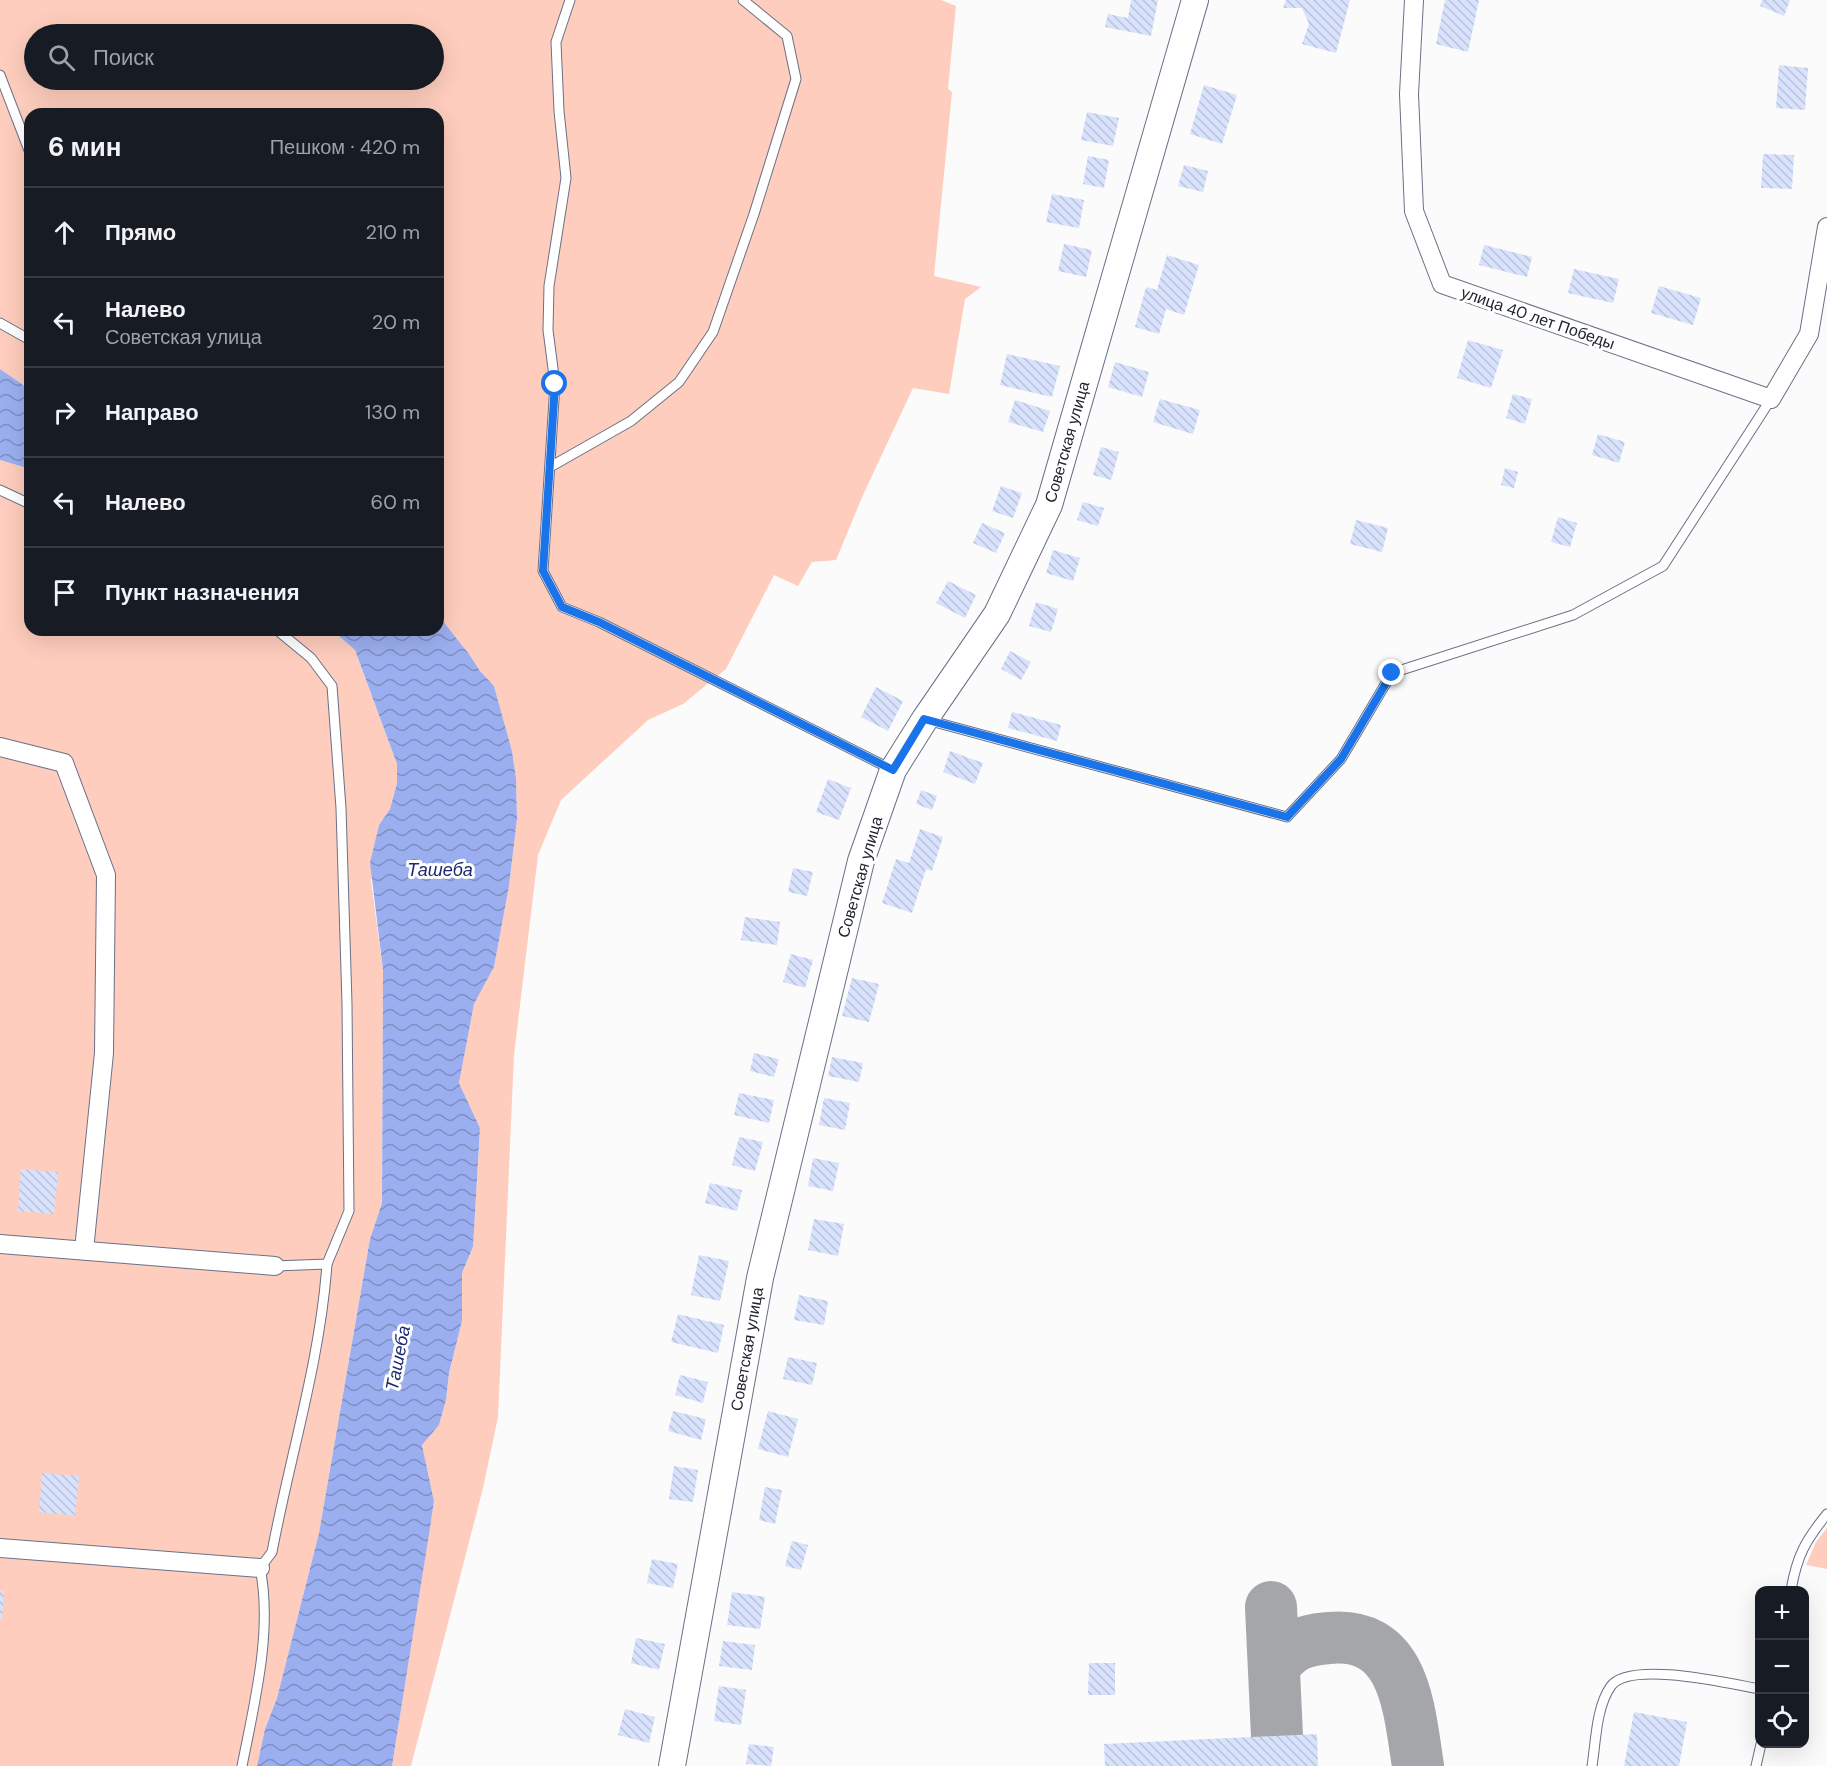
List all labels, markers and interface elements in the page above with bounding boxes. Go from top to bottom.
search box [24,24,444,90]
icon: search [45,41,78,74]
text: Поиск [93,43,154,72]
text: 6 мин [48,130,122,164]
text: Пешком · 420 m [270,134,420,160]
icon: ahead [48,216,81,249]
text: Прямо [105,218,176,247]
text: 210 m [365,219,420,245]
street label: улица 40 лет Победы [1458,282,1618,354]
text: Налево [105,295,186,324]
icon: left [48,306,81,339]
text: 20 m [372,309,420,335]
text: Советская улица [105,324,262,350]
route start [541,370,567,396]
street label: Советская улица [1040,379,1094,505]
icon: right [48,396,81,429]
text: Направо [105,398,199,427]
text: 130 m [365,399,420,425]
icon: left [48,486,81,519]
text: Налево [105,488,186,517]
text: 60 m [371,489,420,515]
icon: arrive [48,576,81,609]
text: Пункт назначения [105,578,300,607]
route end [1378,659,1404,685]
street label: Советская улица [833,814,887,940]
water label: Ташеба [407,858,473,882]
street label: Советская улица [726,1285,768,1413]
water label: Ташеба [380,1323,416,1393]
map controls [1755,1586,1809,1748]
button: + [1755,1586,1809,1640]
button: − [1755,1640,1809,1694]
button: locate [1755,1694,1809,1748]

